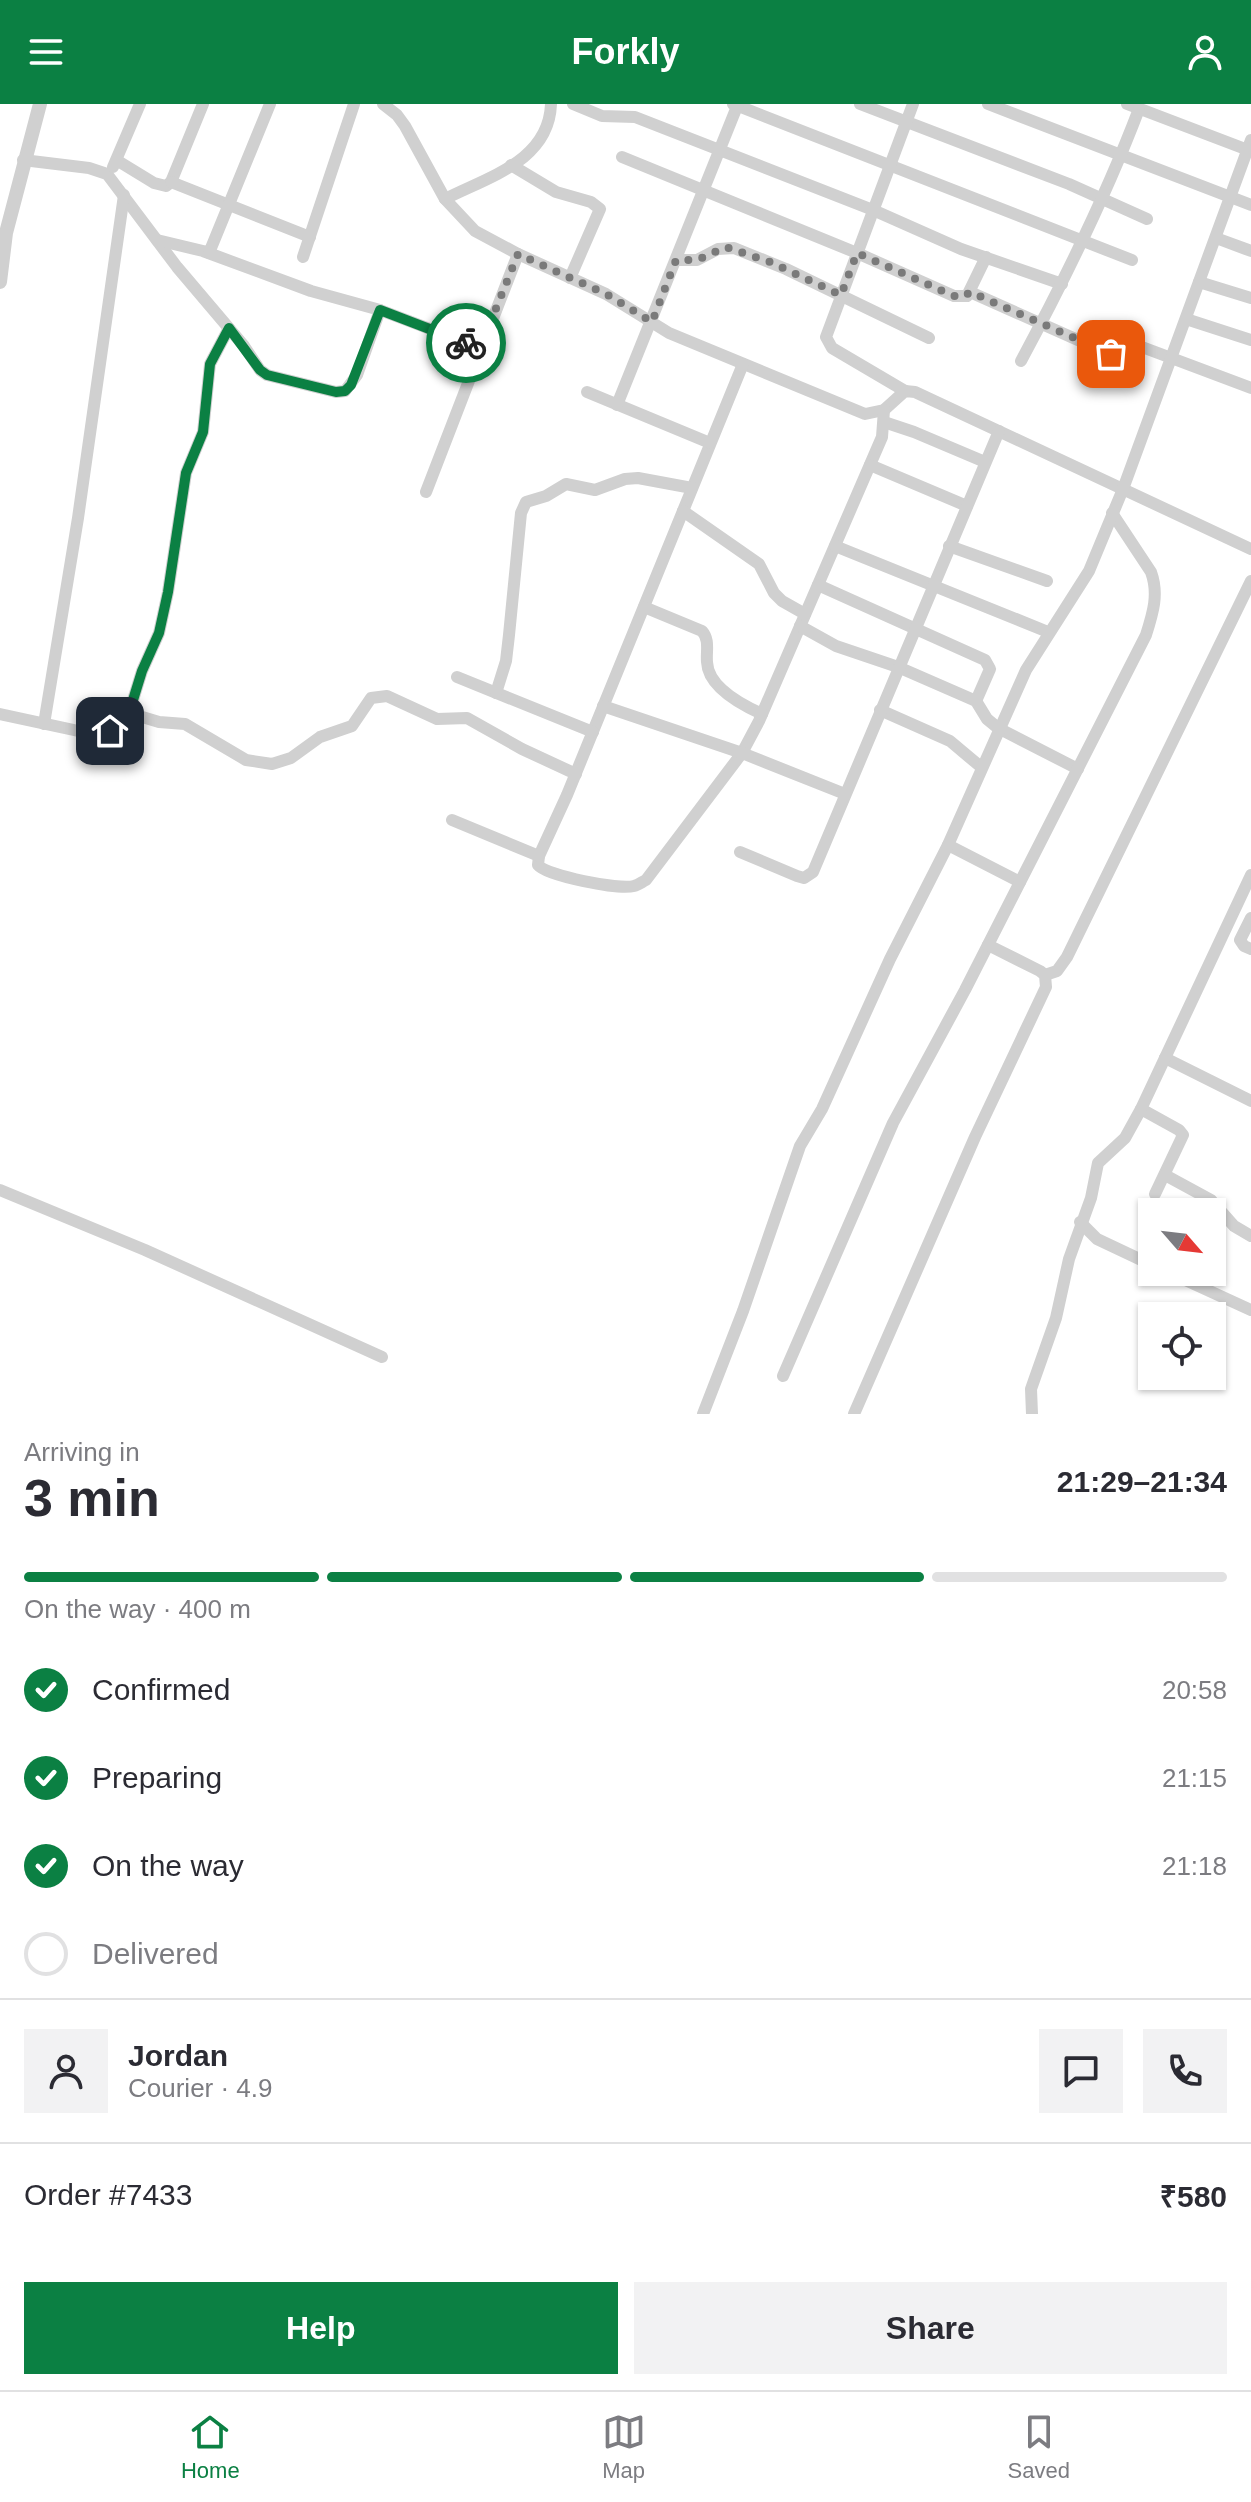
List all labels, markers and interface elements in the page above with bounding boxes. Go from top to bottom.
icon: menu [24,30,68,74]
icon: person [1183,30,1227,74]
text: Forkly [571,31,680,72]
courier [426,303,506,383]
pin [1077,320,1145,388]
icon: bike [444,321,488,365]
icon: bag [1089,332,1133,376]
pin [76,697,144,765]
icon: home [88,709,132,753]
north arrow [1138,1198,1226,1286]
map controls [1138,1198,1226,1390]
button: locate [1138,1302,1226,1390]
text: Arriving in [24,1437,140,1467]
text: 21:29–21:34 [1057,1465,1227,1498]
text: 3 min [24,1469,160,1527]
text: On the way · 400 m [24,1594,251,1624]
icon: check [24,1668,68,1712]
text: Confirmed [92,1673,230,1706]
text: 20:58 [1162,1675,1227,1705]
icon: check [24,1756,68,1800]
text: Preparing [92,1761,222,1794]
text: 21:15 [1162,1763,1227,1793]
icon: check [24,1844,68,1888]
text: On the way [92,1849,244,1882]
text: 21:18 [1162,1851,1227,1881]
text: Delivered [92,1937,219,1970]
button: person [24,2029,108,2113]
button: chat [1039,2029,1123,2113]
button: phone [1143,2029,1227,2113]
text: Jordan [128,2039,228,2072]
text: Courier · 4.9 [128,2073,273,2103]
text: Order #7433 [24,2178,192,2211]
text: ₹580 [1160,2180,1227,2213]
button: Help [24,2282,618,2374]
button: Share [634,2282,1227,2374]
tab: Home [181,2410,240,2484]
tab: Map [602,2410,646,2484]
tab: Saved [1008,2410,1070,2484]

